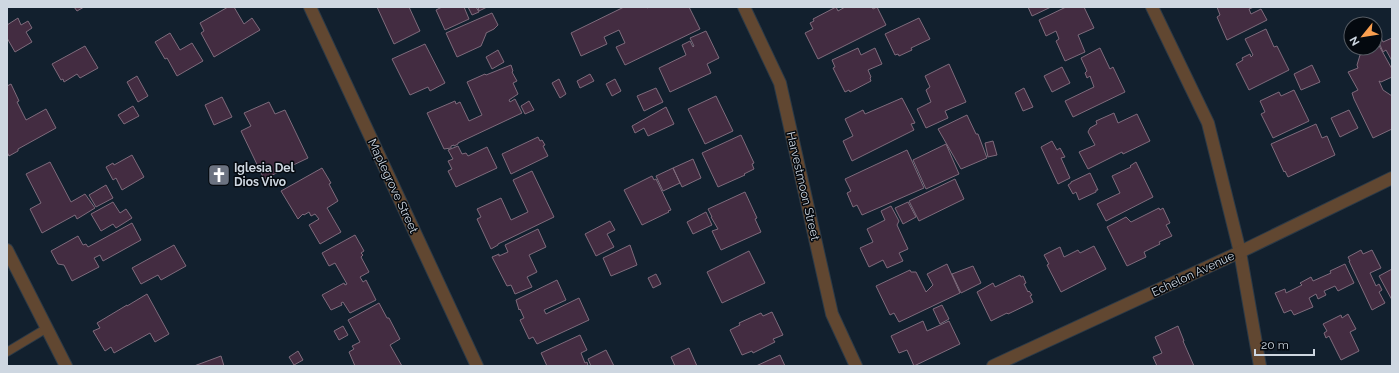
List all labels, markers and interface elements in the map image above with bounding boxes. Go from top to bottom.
north arrow [1343,16,1383,56]
text: N [1347,34,1363,48]
street label: Harvestmoon Street [784,130,822,242]
street label: Maplegrove Street [365,137,421,235]
place label: Iglesia Del Dios Vivo [234,161,294,189]
church icon: Iglesia Del Dios Vivo [206,162,232,188]
street label: Echelon Avenue [1149,249,1237,299]
scale bar [1255,331,1314,357]
text: 20 m [1261,338,1289,352]

